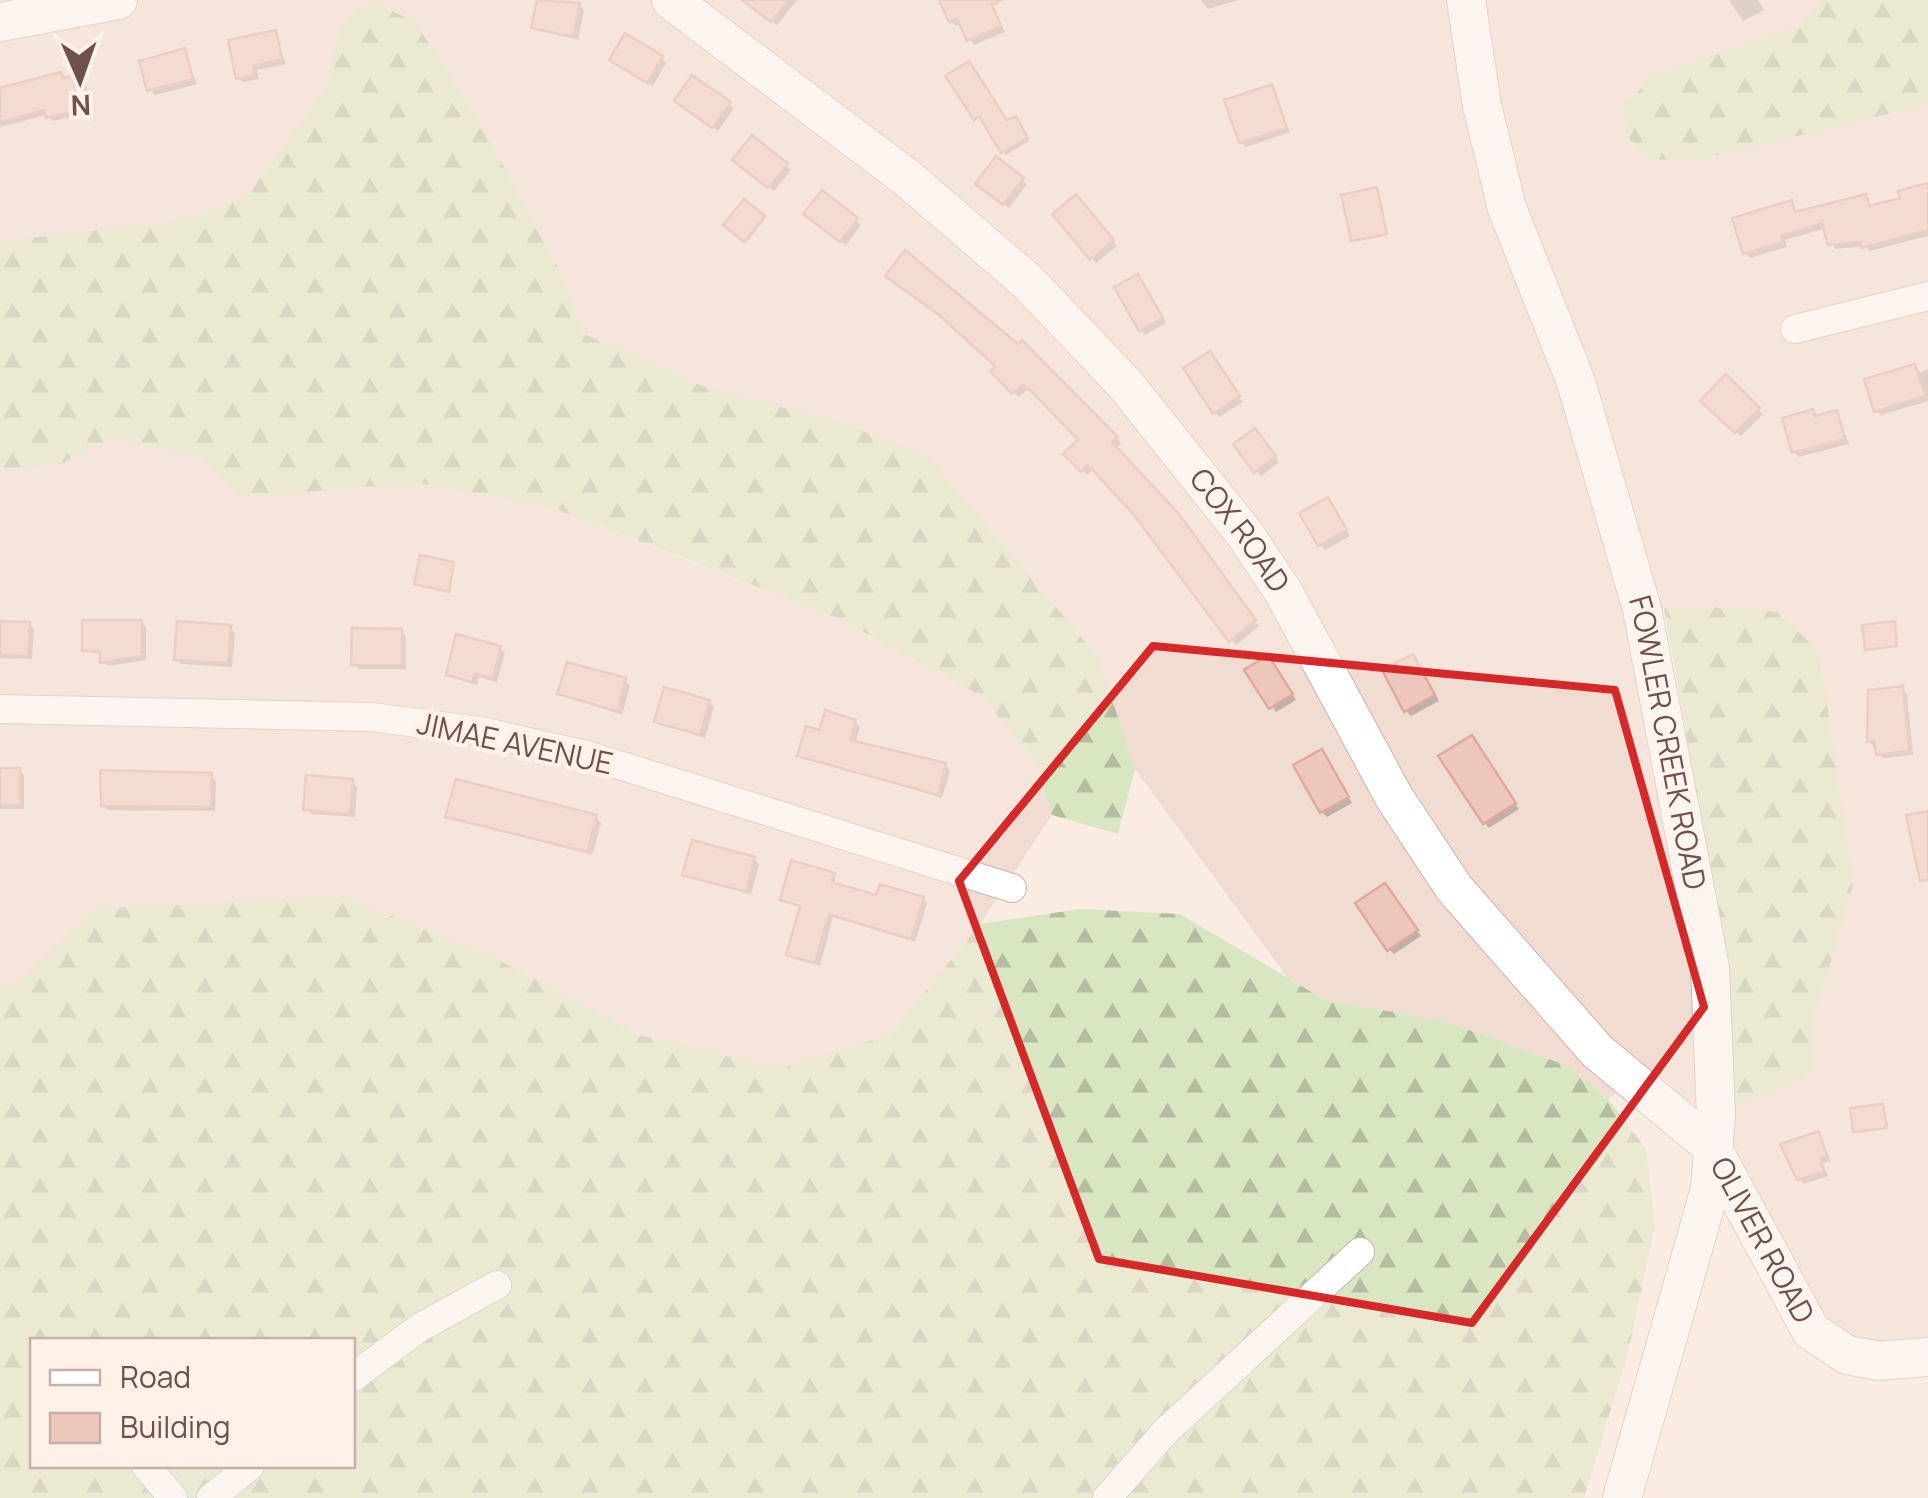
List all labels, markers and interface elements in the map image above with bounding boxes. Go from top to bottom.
north arrow [30,30,130,130]
text: N [70,87,92,125]
street label: COX ROAD [1181,459,1300,600]
street label: FOWLER CREEK ROAD [1620,590,1717,893]
street label: JIMAE AVENUE [414,702,617,783]
street label: OLIVER ROAD [1702,1149,1825,1330]
legend [30,1338,355,1468]
text: Road [120,1356,191,1397]
text: Building [120,1406,231,1447]

